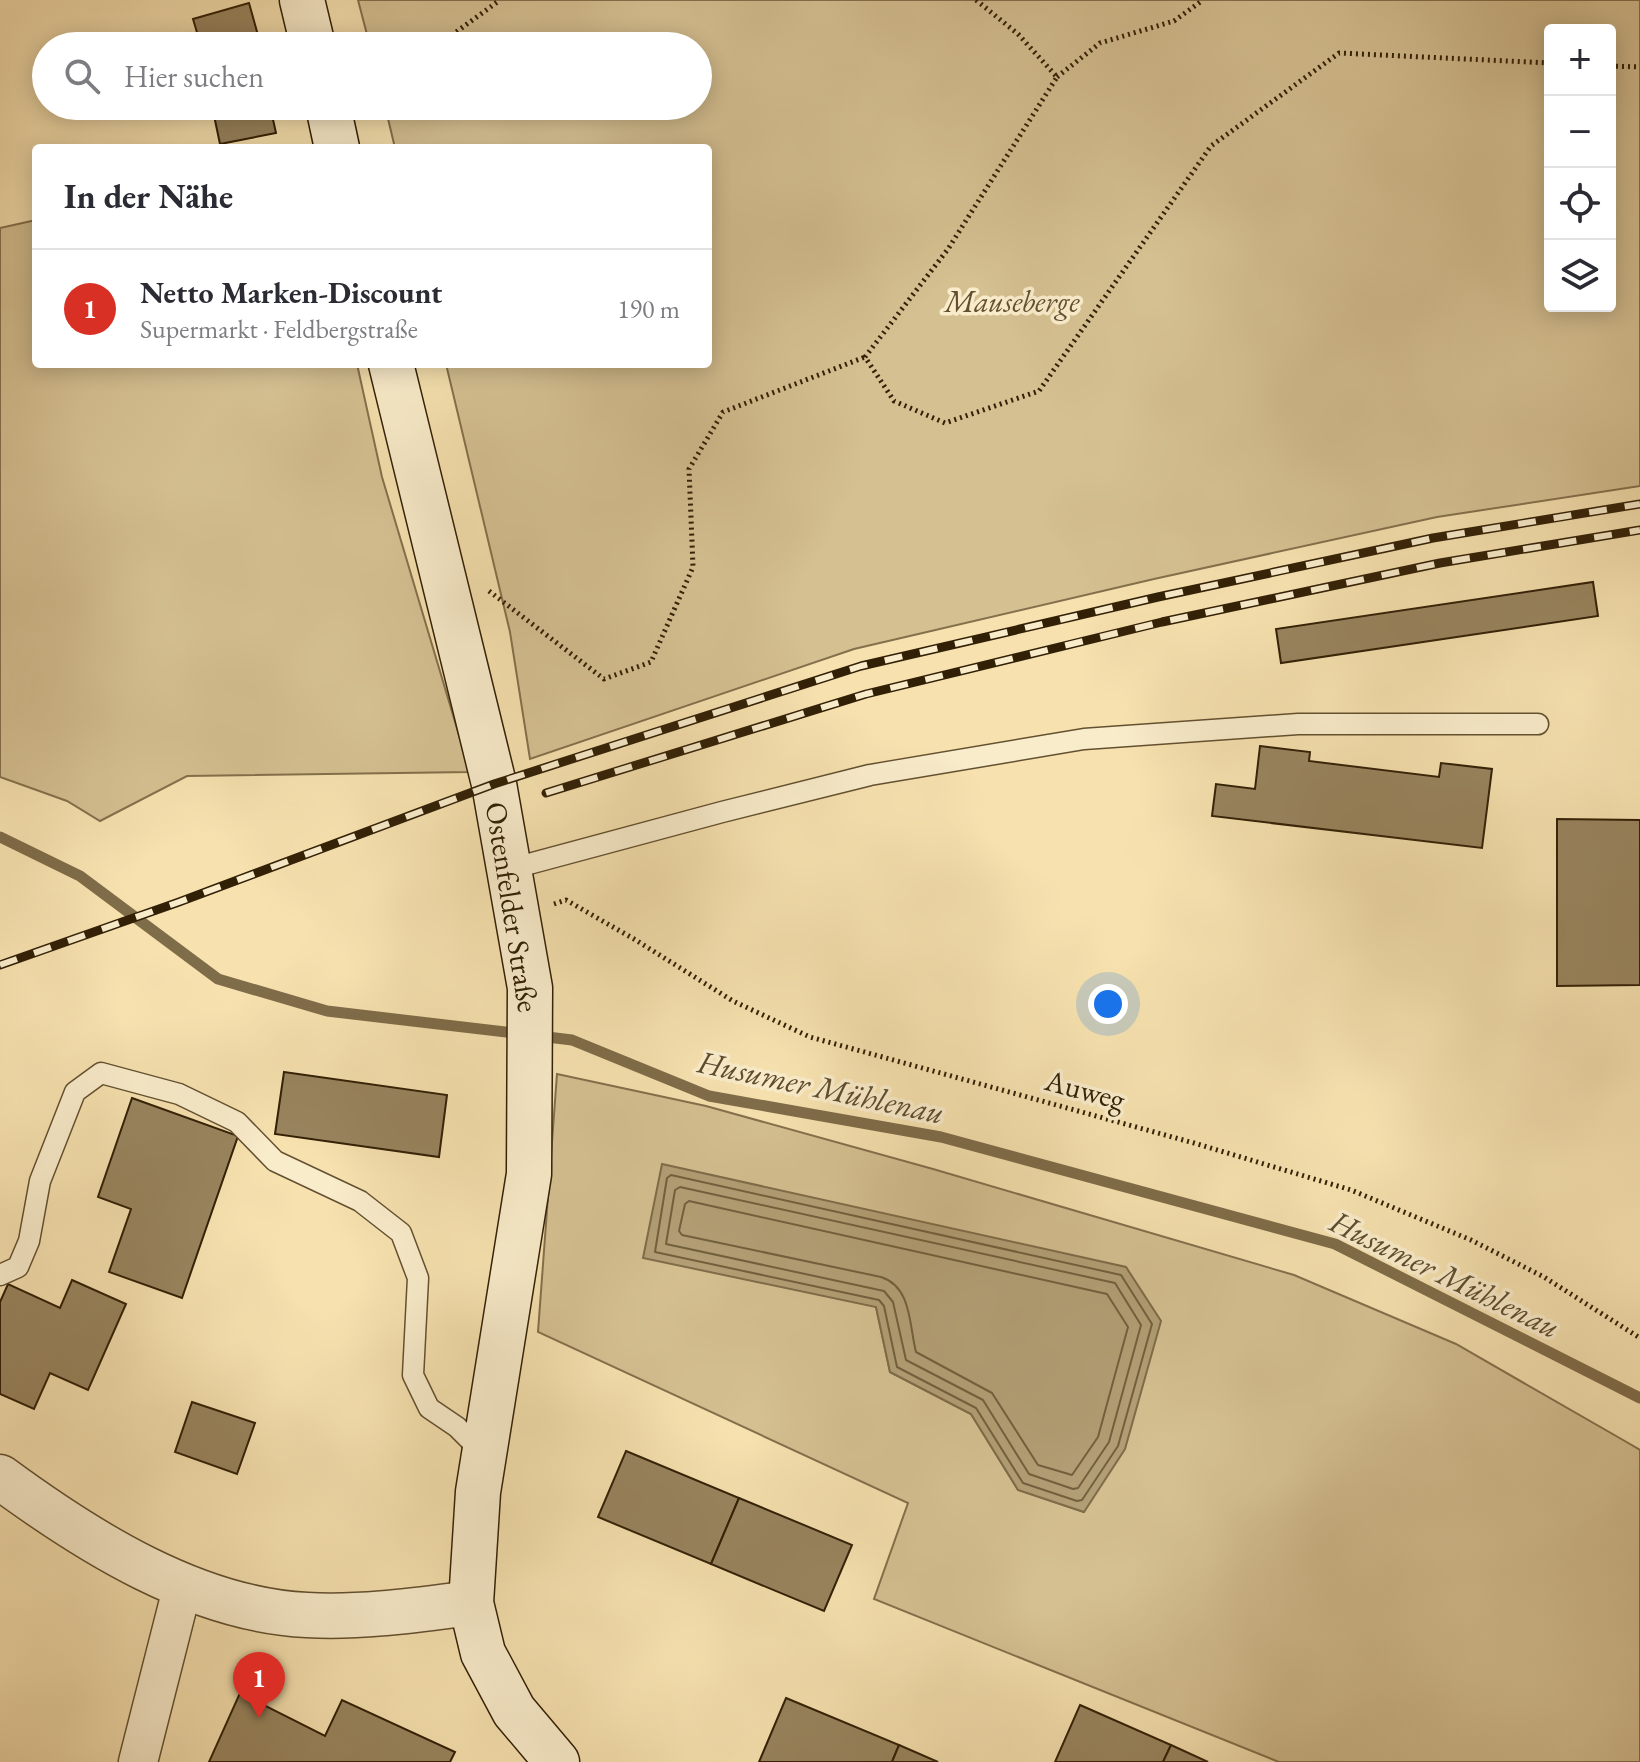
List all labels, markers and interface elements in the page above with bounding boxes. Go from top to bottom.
map controls [1544,24,1616,312]
button: + [1544,24,1616,96]
search box [32,32,712,120]
icon: search [60,54,104,98]
text: Hier suchen [124,57,264,96]
button: − [1544,96,1616,168]
button: locate [1544,168,1616,240]
text: In der Nähe [64,174,233,218]
button: layers [1544,240,1616,312]
text: Netto Marken-Discount [140,273,442,312]
park label: Mauseberge [943,282,1080,321]
text: 1 [83,292,97,326]
text: 190 m [617,292,680,326]
text: Supermarkt · Feldbergstraße [140,312,418,346]
street label: Ostenfelder Straße [477,799,548,1015]
your location [1088,984,1128,1024]
water label: Husumer Mühlenau [693,1040,948,1134]
street label: Auweg [1040,1060,1130,1119]
water label: Husumer Mühlenau [1322,1200,1567,1348]
pin: 1 [233,1652,285,1718]

